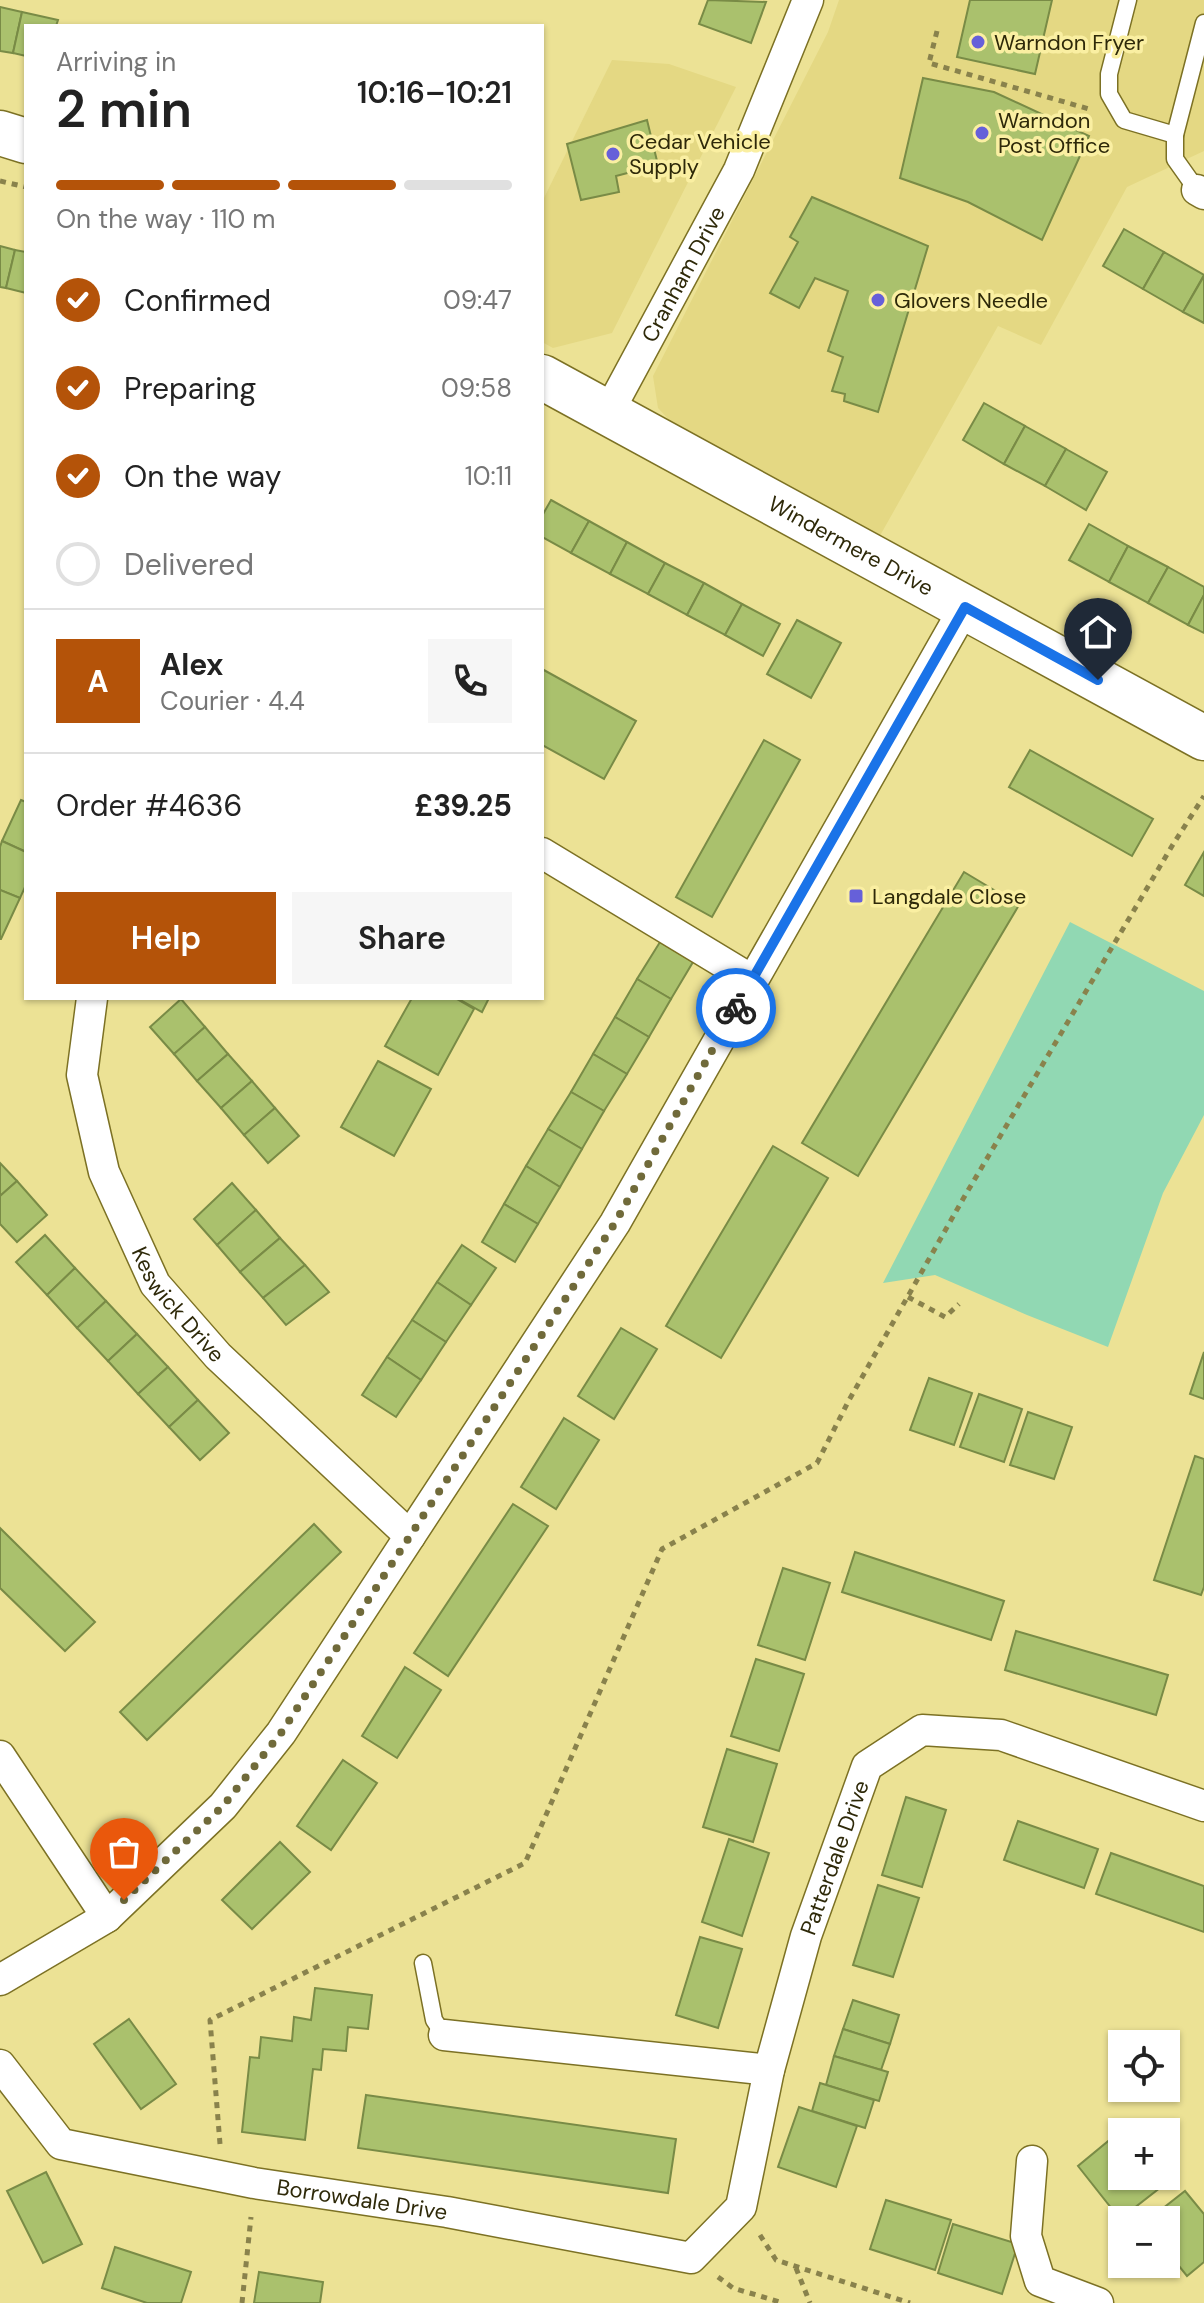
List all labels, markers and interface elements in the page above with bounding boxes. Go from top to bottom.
place label: Warndon Fryer [994,28,1144,57]
marker: Warndon Fryer [969,33,987,51]
text: Arriving in [56,45,176,79]
text: 10:16–10:21 [357,73,512,112]
text: 2 min [56,75,192,143]
place label: Warndon Post Office [998,106,1110,160]
marker: Warndon Post Office [973,124,991,142]
place label: Cedar Vehicle Supply [629,127,771,181]
marker: Cedar Vehicle Supply [604,145,622,163]
street label: Cranham Drive [635,201,732,347]
text: On the way · 110 m [56,202,275,236]
icon: check [56,278,100,322]
text: Confirmed [124,281,271,320]
text: 09:47 [443,283,512,317]
place label: Glovers Needle [894,286,1048,315]
marker: Glovers Needle [869,291,887,309]
icon: check [56,366,100,410]
text: Preparing [124,369,256,408]
text: 09:58 [441,371,512,405]
icon: check [56,454,100,498]
text: On the way [124,457,281,496]
text: 10:11 [465,459,512,493]
street label: Windermere Drive [763,489,938,603]
text: Delivered [124,545,254,584]
pin [1064,598,1132,680]
icon: home [1076,610,1120,654]
button: phone [428,639,512,723]
text: Alex [160,645,223,684]
text: A [87,662,109,701]
text: Courier · 4.4 [160,684,305,718]
text: Order #4636 [56,786,242,825]
text: £39.25 [414,786,512,825]
place label: Langdale Close [872,882,1026,911]
marker: Langdale Close [847,887,865,905]
button: Help [56,892,276,984]
button: Share [292,892,512,984]
courier [696,968,776,1048]
icon: bike [714,986,758,1030]
street label: Keswick Drive [125,1242,231,1369]
street label: Patterdale Drive [794,1776,876,1939]
pin [90,1818,158,1900]
icon: bag [102,1830,146,1874]
map controls [1108,2030,1180,2278]
button: locate [1108,2030,1180,2102]
button: + [1108,2118,1180,2190]
street label: Borrowdale Drive [275,2173,449,2227]
button: − [1108,2206,1180,2278]

